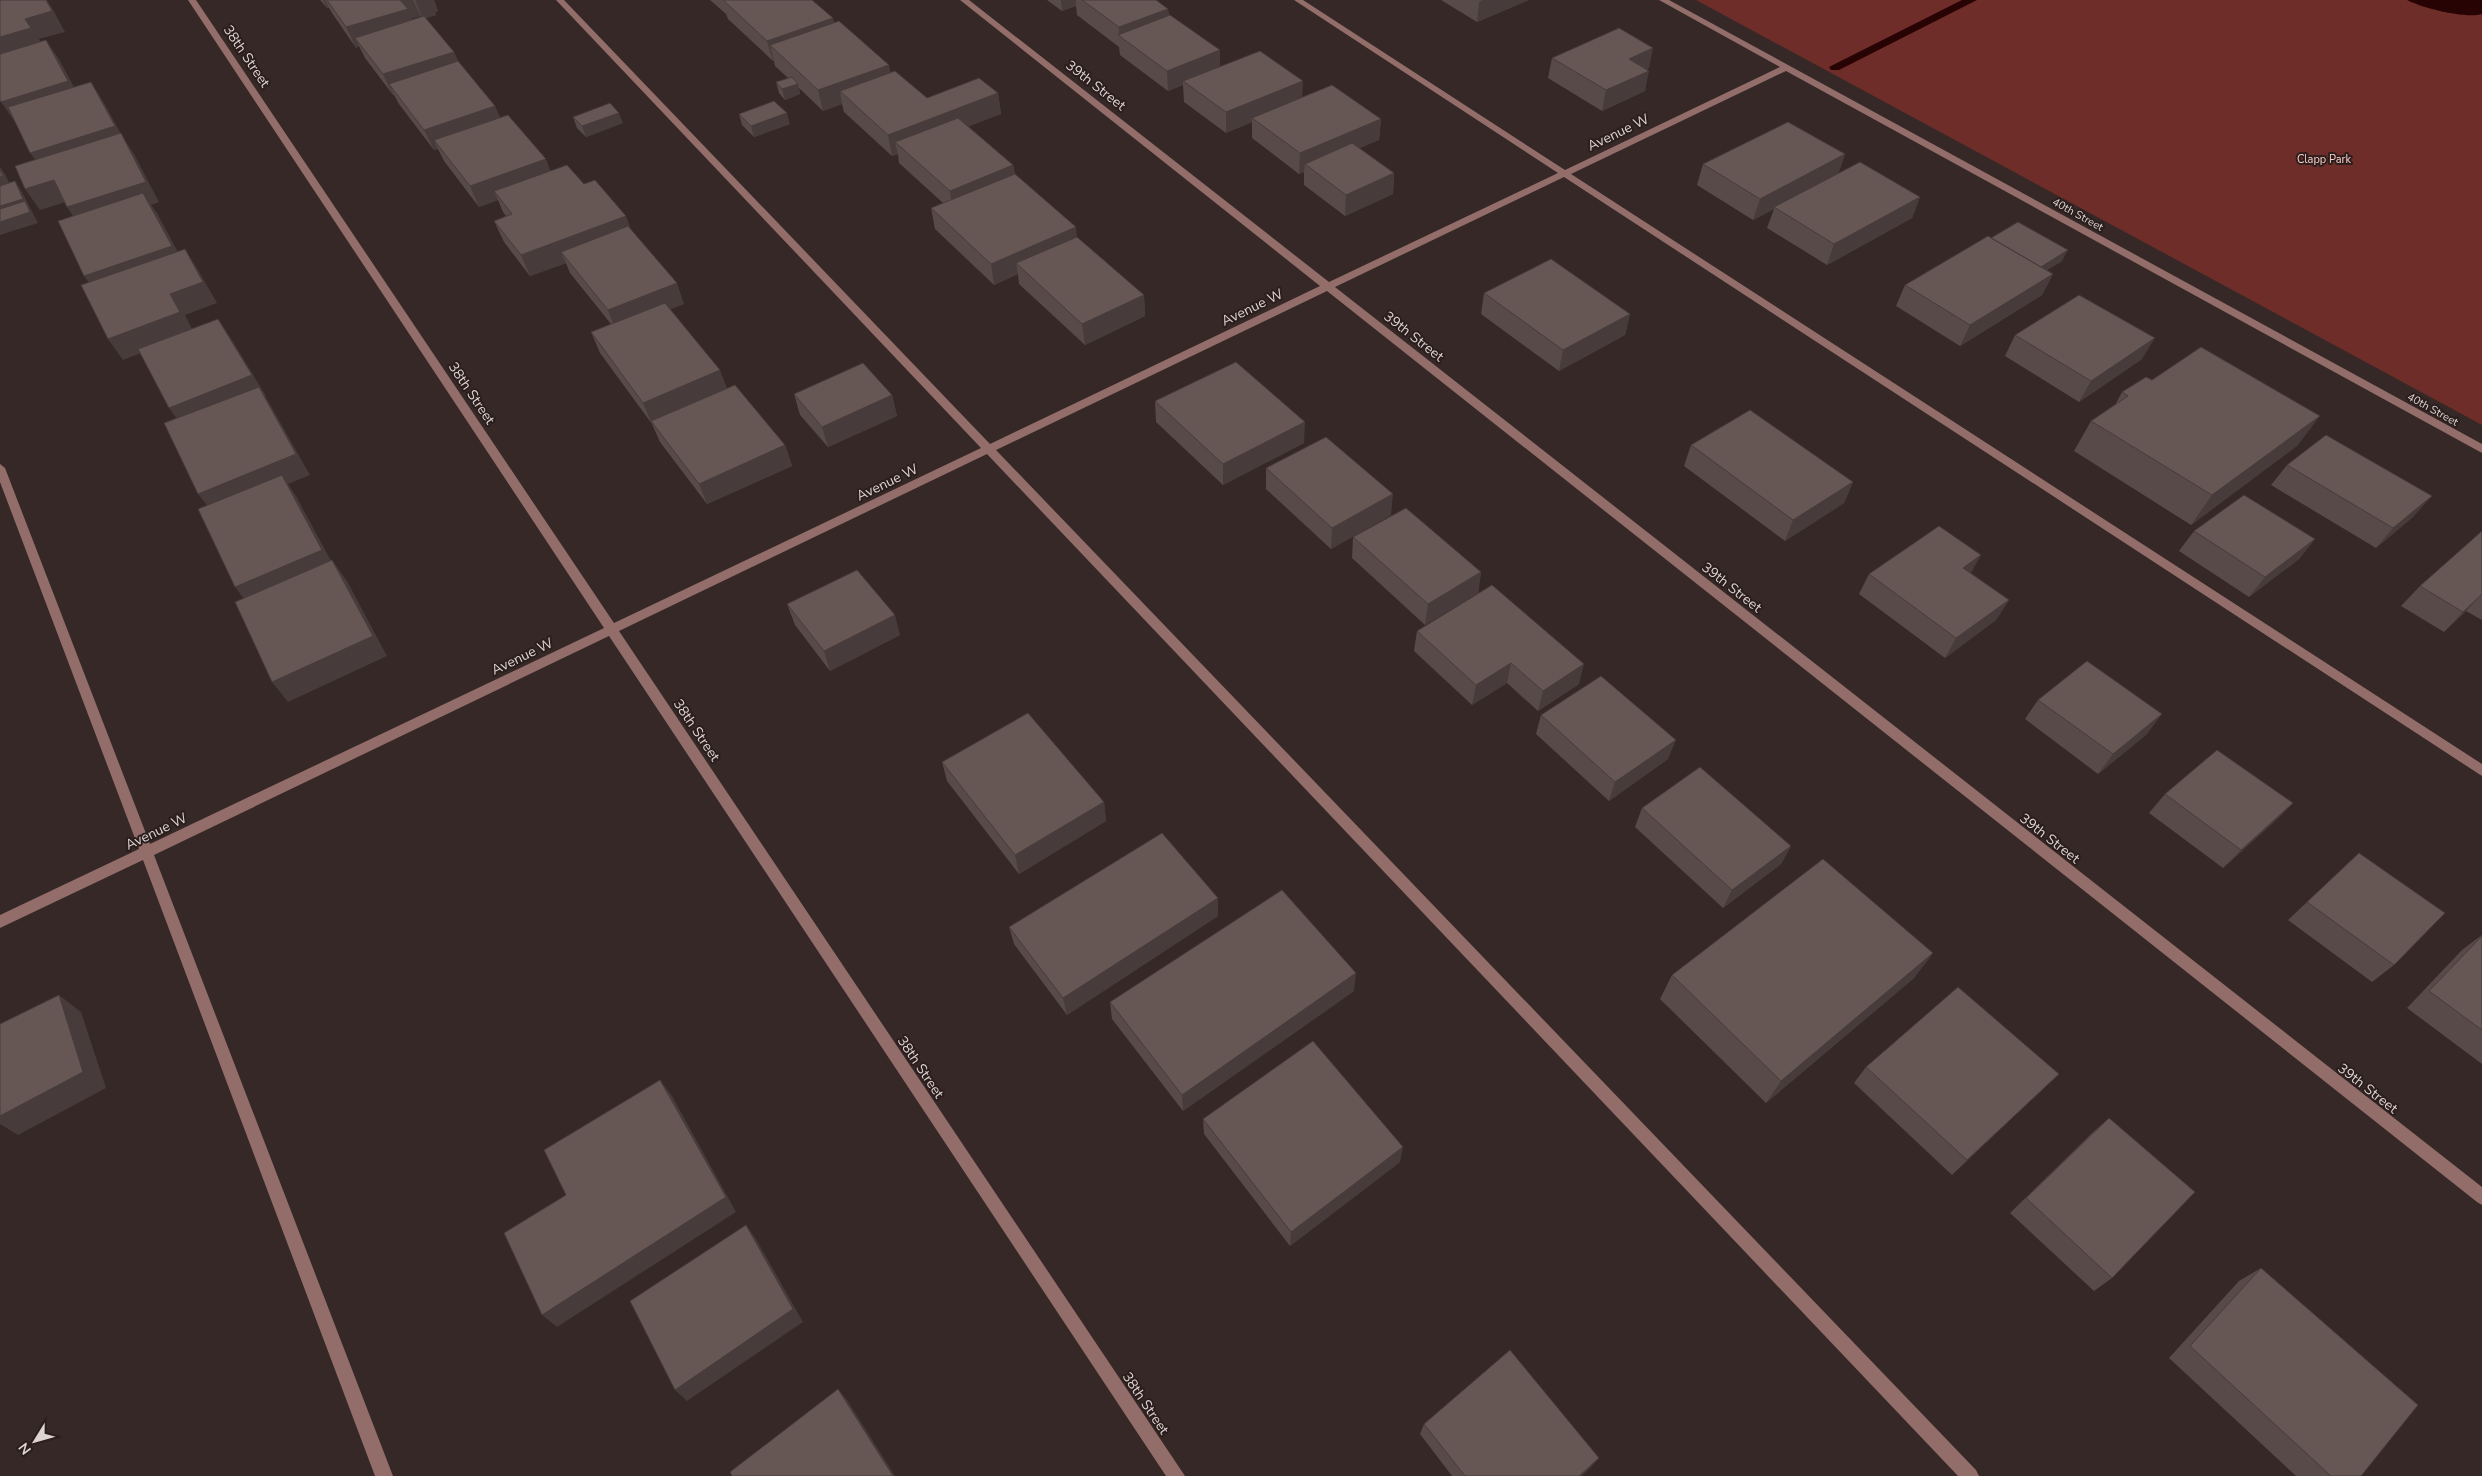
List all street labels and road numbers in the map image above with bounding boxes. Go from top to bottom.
street label: 38th Street [219,21,274,91]
street label: 39th Street [1062,56,1130,115]
street label: Avenue W [1584,109,1653,156]
street label: 40th Street [2050,194,2106,235]
street label: Avenue W [1218,284,1287,331]
street label: 39th Street [1380,307,1448,366]
street label: 38th Street [444,358,499,428]
street label: 40th Street [2405,389,2461,430]
street label: Avenue W [853,459,922,506]
street label: 39th Street [1698,558,1766,617]
street label: Avenue W [488,633,557,680]
street label: 38th Street [669,695,724,765]
street label: Avenue W [122,808,191,855]
street label: 39th Street [2016,809,2084,868]
street label: 38th Street [893,1032,948,1102]
street label: 39th Street [2334,1059,2402,1118]
street label: 38th Street [1118,1368,1173,1438]

